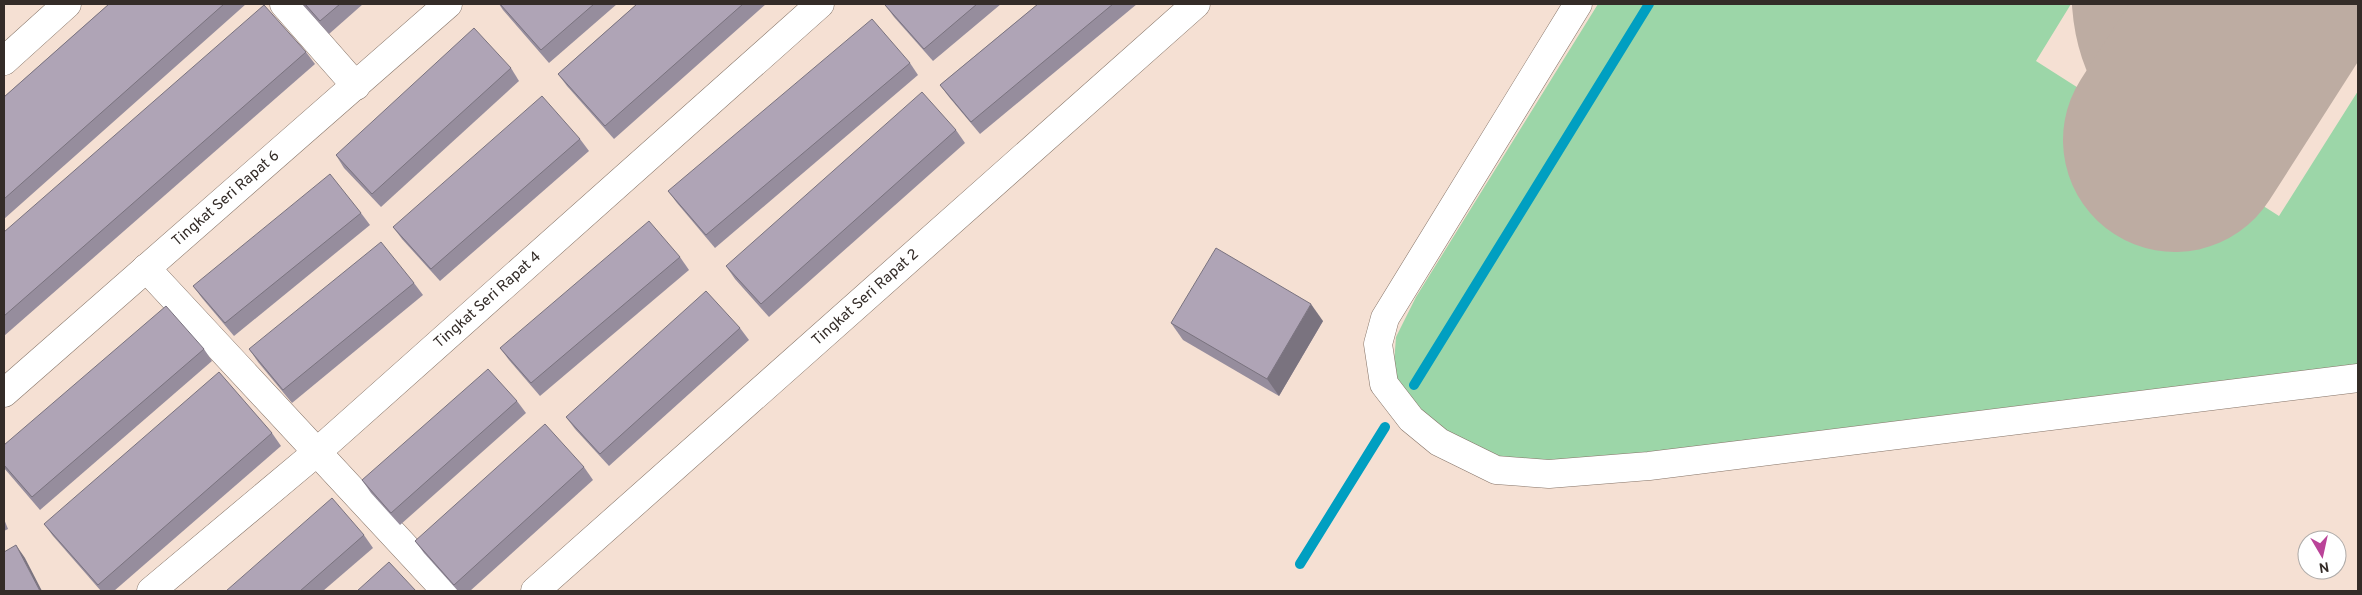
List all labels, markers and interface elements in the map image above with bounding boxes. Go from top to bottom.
street label: Tingkat Seri Rapat 6 [168,146,284,251]
street label: Tingkat Seri Rapat 2 [808,245,923,350]
street label: Tingkat Seri Rapat 4 [430,247,545,353]
north arrow [2297,530,2347,580]
text: N [2317,557,2330,576]

